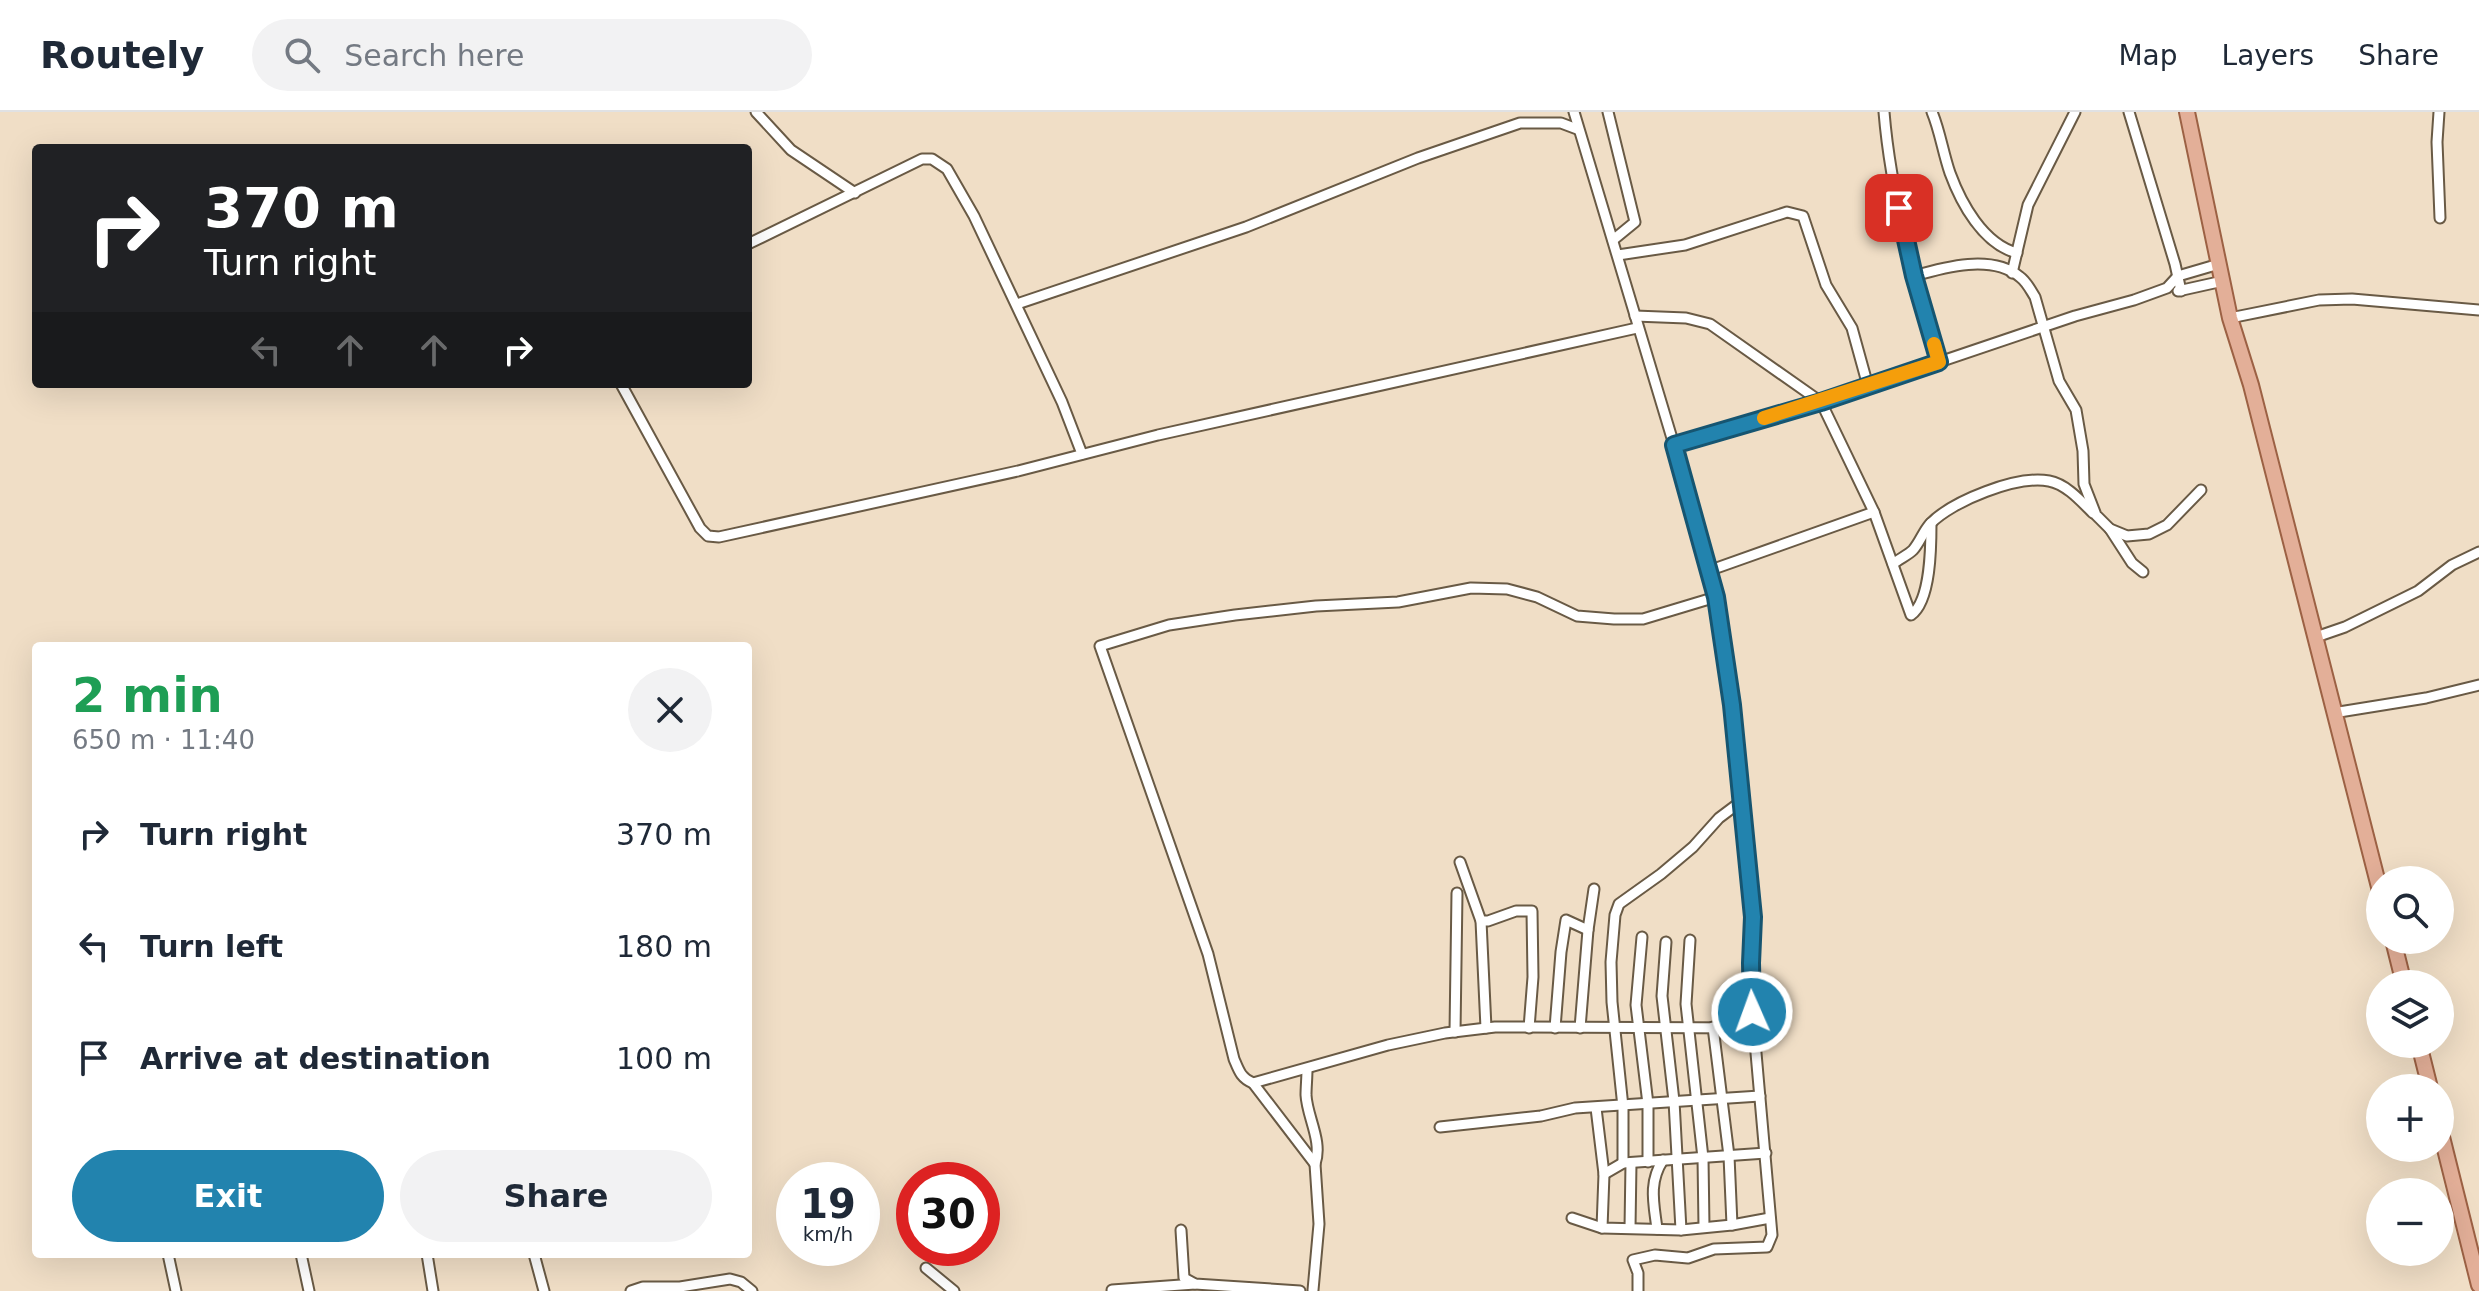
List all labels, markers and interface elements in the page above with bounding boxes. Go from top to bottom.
search box [252,19,812,91]
text: Routely [40,33,204,77]
icon: search [280,33,324,77]
text: Search here [344,38,524,73]
text: Map [2118,39,2178,72]
text: Layers [2222,39,2314,72]
text: Share [2358,39,2439,72]
pin [1865,174,1933,242]
text: 370 m [204,175,399,240]
icon: right [72,176,176,280]
icon: arrive [1877,186,1921,230]
text: Turn right [204,242,376,283]
icon: left [244,328,288,372]
icon: ahead [328,328,372,372]
icon: ahead [412,328,456,372]
icon: right [496,328,540,372]
text: 2 min [72,667,223,723]
button: close [628,668,712,752]
text: 650 m · 11:40 [72,725,255,755]
icon: right [72,812,116,856]
text: Turn right [140,817,307,852]
text: 370 m [616,817,712,852]
map controls [2366,866,2454,1266]
button: search [2366,866,2454,954]
icon: left [72,924,116,968]
text: Turn left [140,929,283,964]
text: 180 m [616,929,712,964]
position arrow [1710,970,1794,1054]
button: layers [2366,970,2454,1058]
icon: arrive [72,1036,116,1080]
text: Arrive at destination [140,1041,491,1076]
text: 100 m [616,1041,712,1076]
button: + [2366,1074,2454,1162]
button: Exit [72,1150,384,1242]
button: Share [400,1150,712,1242]
speed limit sign: 30 [896,1162,1000,1266]
button: − [2366,1178,2454,1266]
text: 19 [800,1181,856,1227]
text: km/h [803,1222,853,1246]

